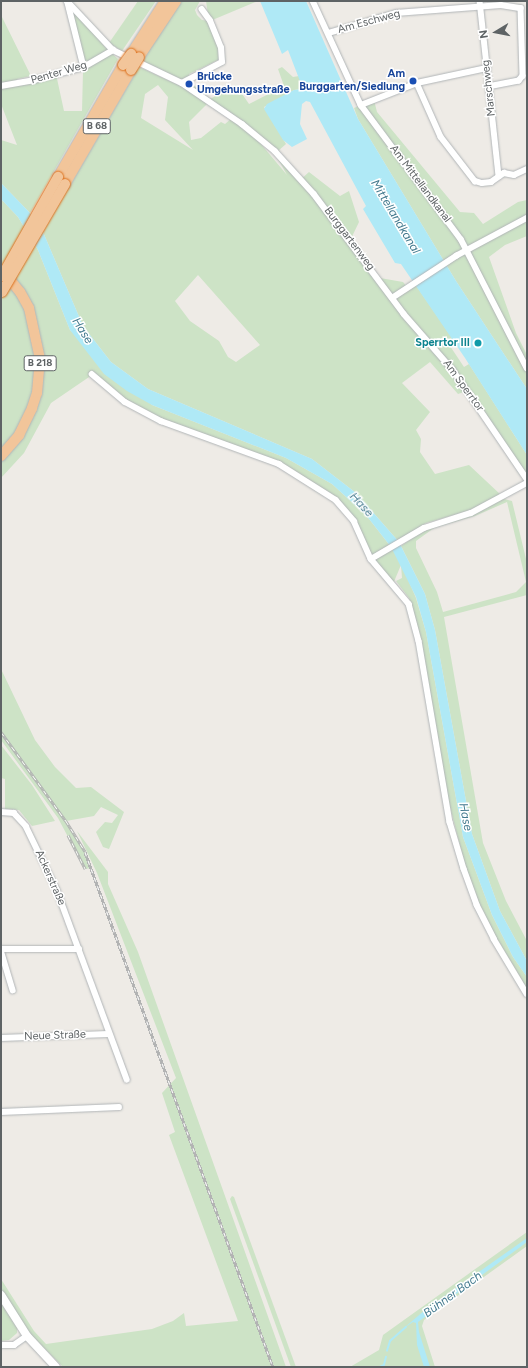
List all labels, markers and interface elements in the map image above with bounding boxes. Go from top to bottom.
street label: Am Eschweg [336,7,402,37]
north arrow [476,12,516,52]
text: N [477,29,491,40]
street label: Penter Weg [30,59,88,87]
street label: Marschweg [479,59,499,117]
place label: Am Burggarten/Siedlung [299,68,405,94]
place label: Brücke Umgehungsstraße [197,71,290,97]
marker: Am Burggarten/Siedlung [408,76,418,86]
marker: Brücke Umgehungsstraße [184,79,194,89]
road number: B 68 [82,118,112,134]
street label: Am Mittellandkanal [387,143,453,225]
water label: Mittellandkanal [367,177,423,257]
street label: Burggartenweg [321,205,377,273]
water label: Hase [68,315,96,347]
place label: Sperrtor III [415,336,470,350]
marker: Sperrtor III [473,338,483,348]
road number: B 218 [23,355,57,371]
street label: Am Sperrtor [440,358,486,414]
water label: Hase [346,490,376,520]
water label: Hase [455,802,475,832]
street label: Ackerstraße [32,848,68,908]
street label: Neue Straße [24,1028,86,1044]
water label: Bühner Bach [421,1269,485,1321]

